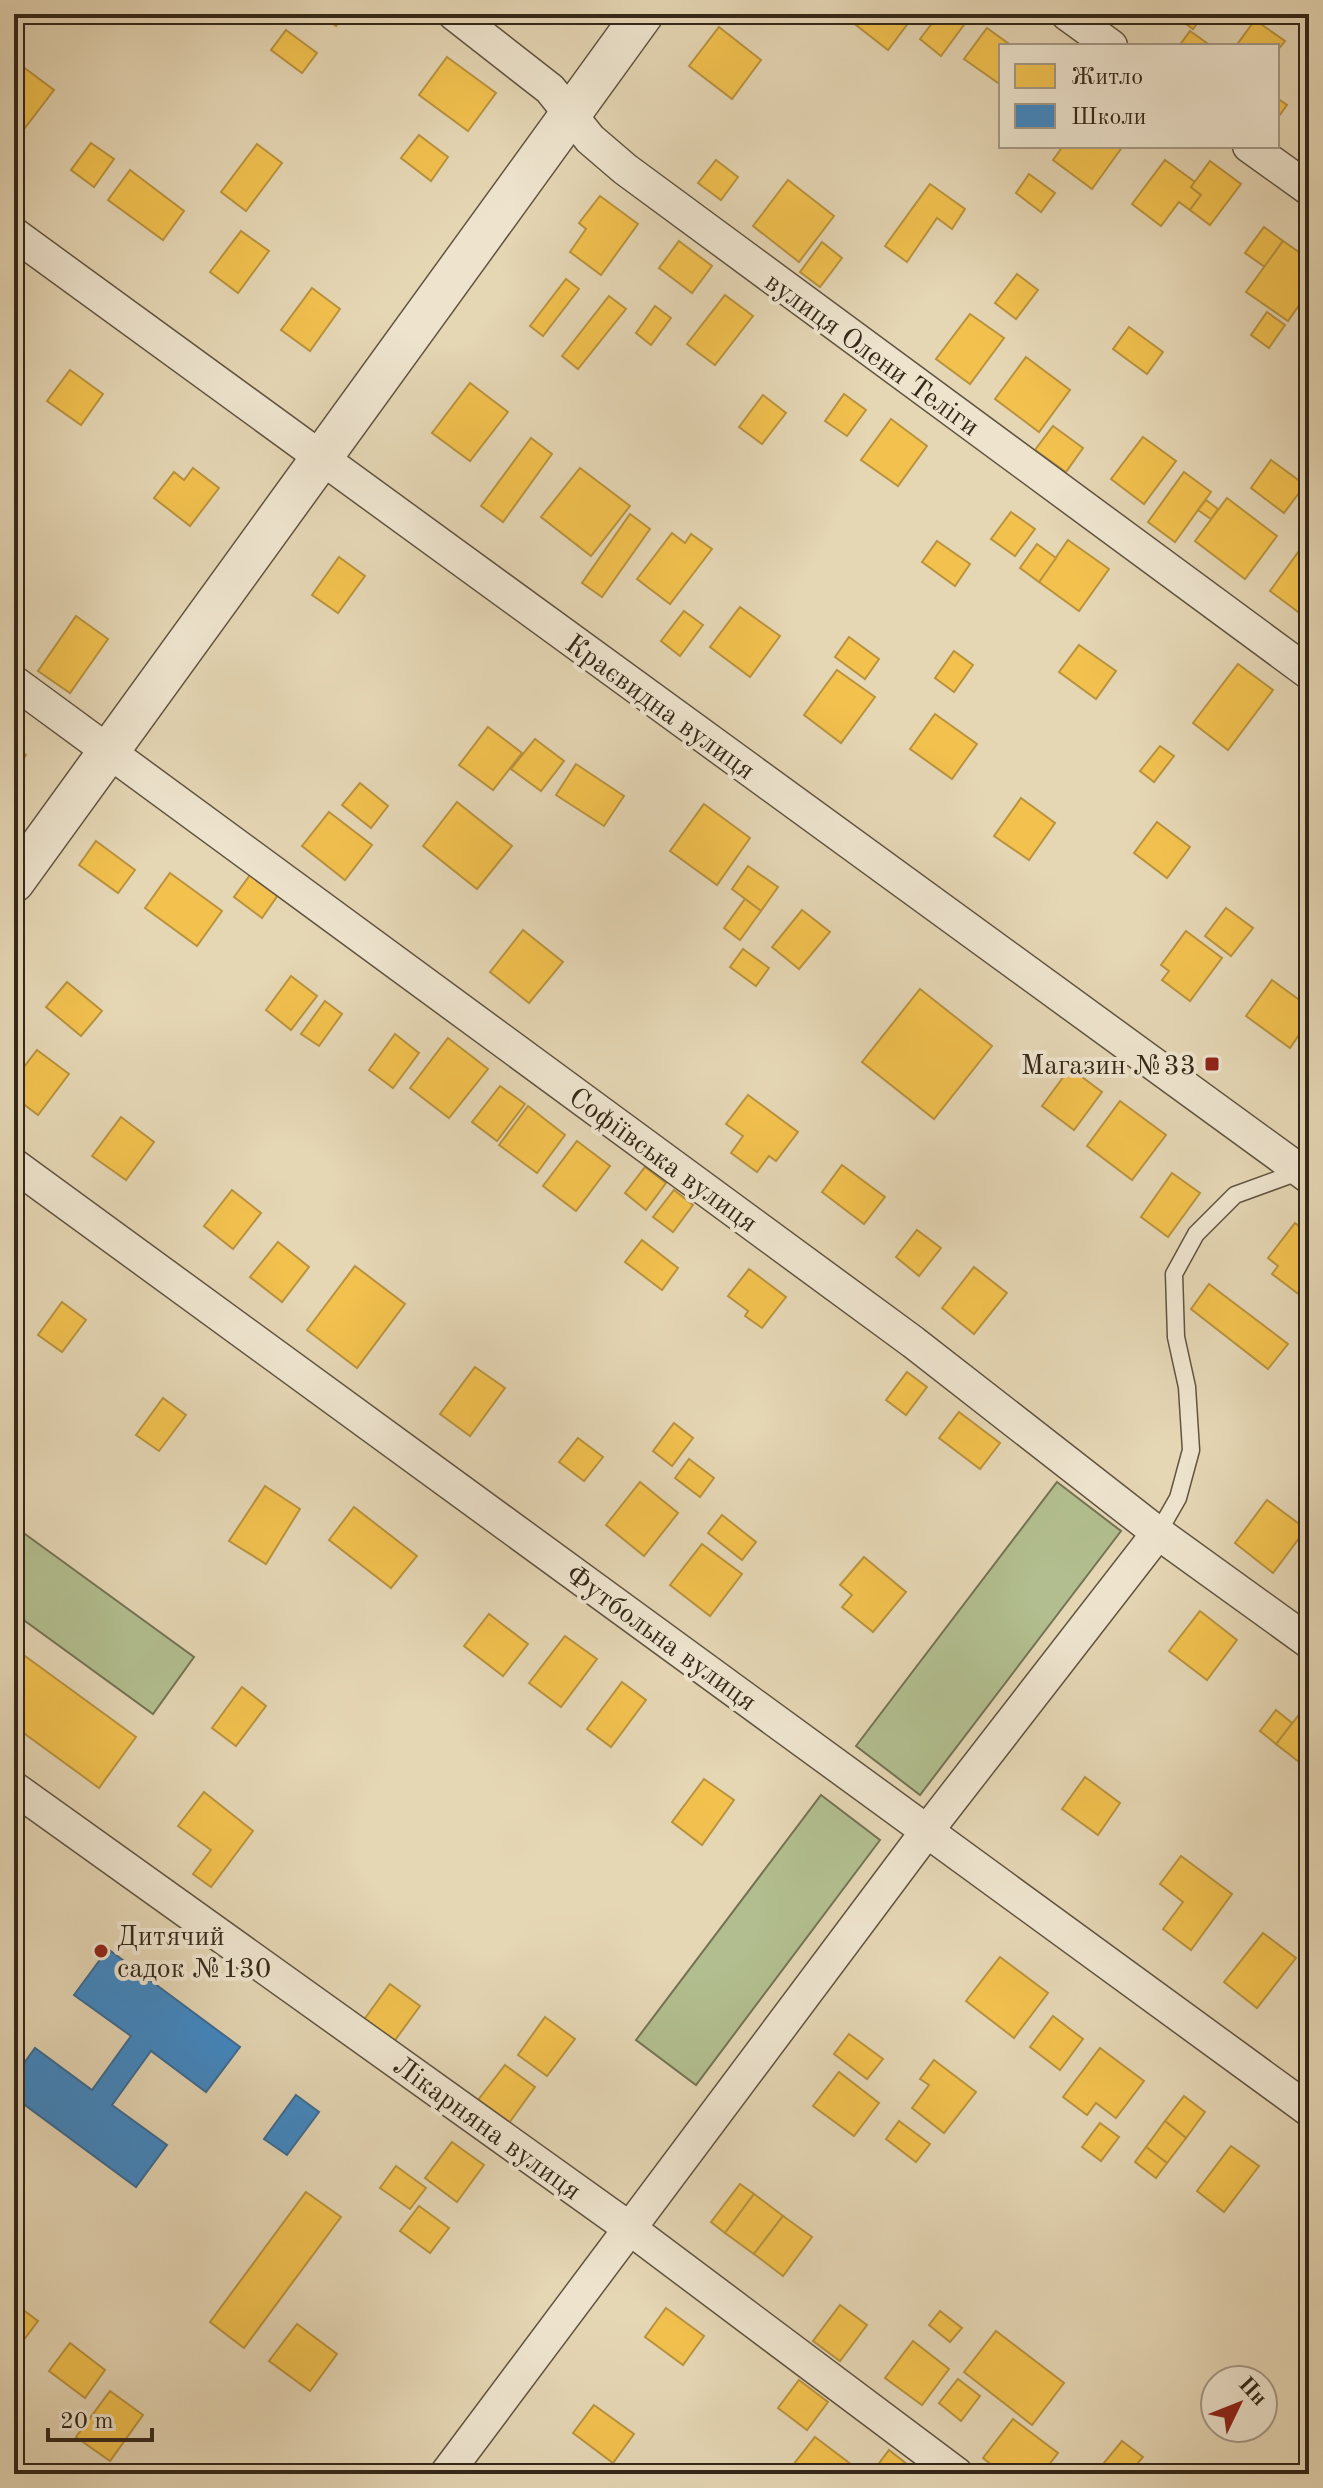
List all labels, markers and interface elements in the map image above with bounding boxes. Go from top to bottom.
legend [999,44,1279,148]
text: Житло [1071,66,1143,90]
text: Школи [1071,106,1146,130]
street label: вулиця Олени Теліги [759,268,984,442]
street label: Краєвидна вулиця [559,631,759,786]
place label: Магазин №33 [1021,1053,1196,1081]
marker: Магазин №33 [1203,1055,1221,1073]
street label: Софіївська вулиця [563,1084,762,1239]
street label: Футбольна вулиця [560,1561,761,1718]
place label: Дитячий садок №130 [117,1924,271,1984]
marker: Дитячий садок №130 [92,1942,110,1960]
street label: Лікарняна вулиця [387,2052,585,2207]
north arrow [1199,2364,1279,2444]
text: Пн [1234,2373,1271,2410]
scale bar [48,2392,152,2442]
text: 20 m [60,2410,114,2434]

